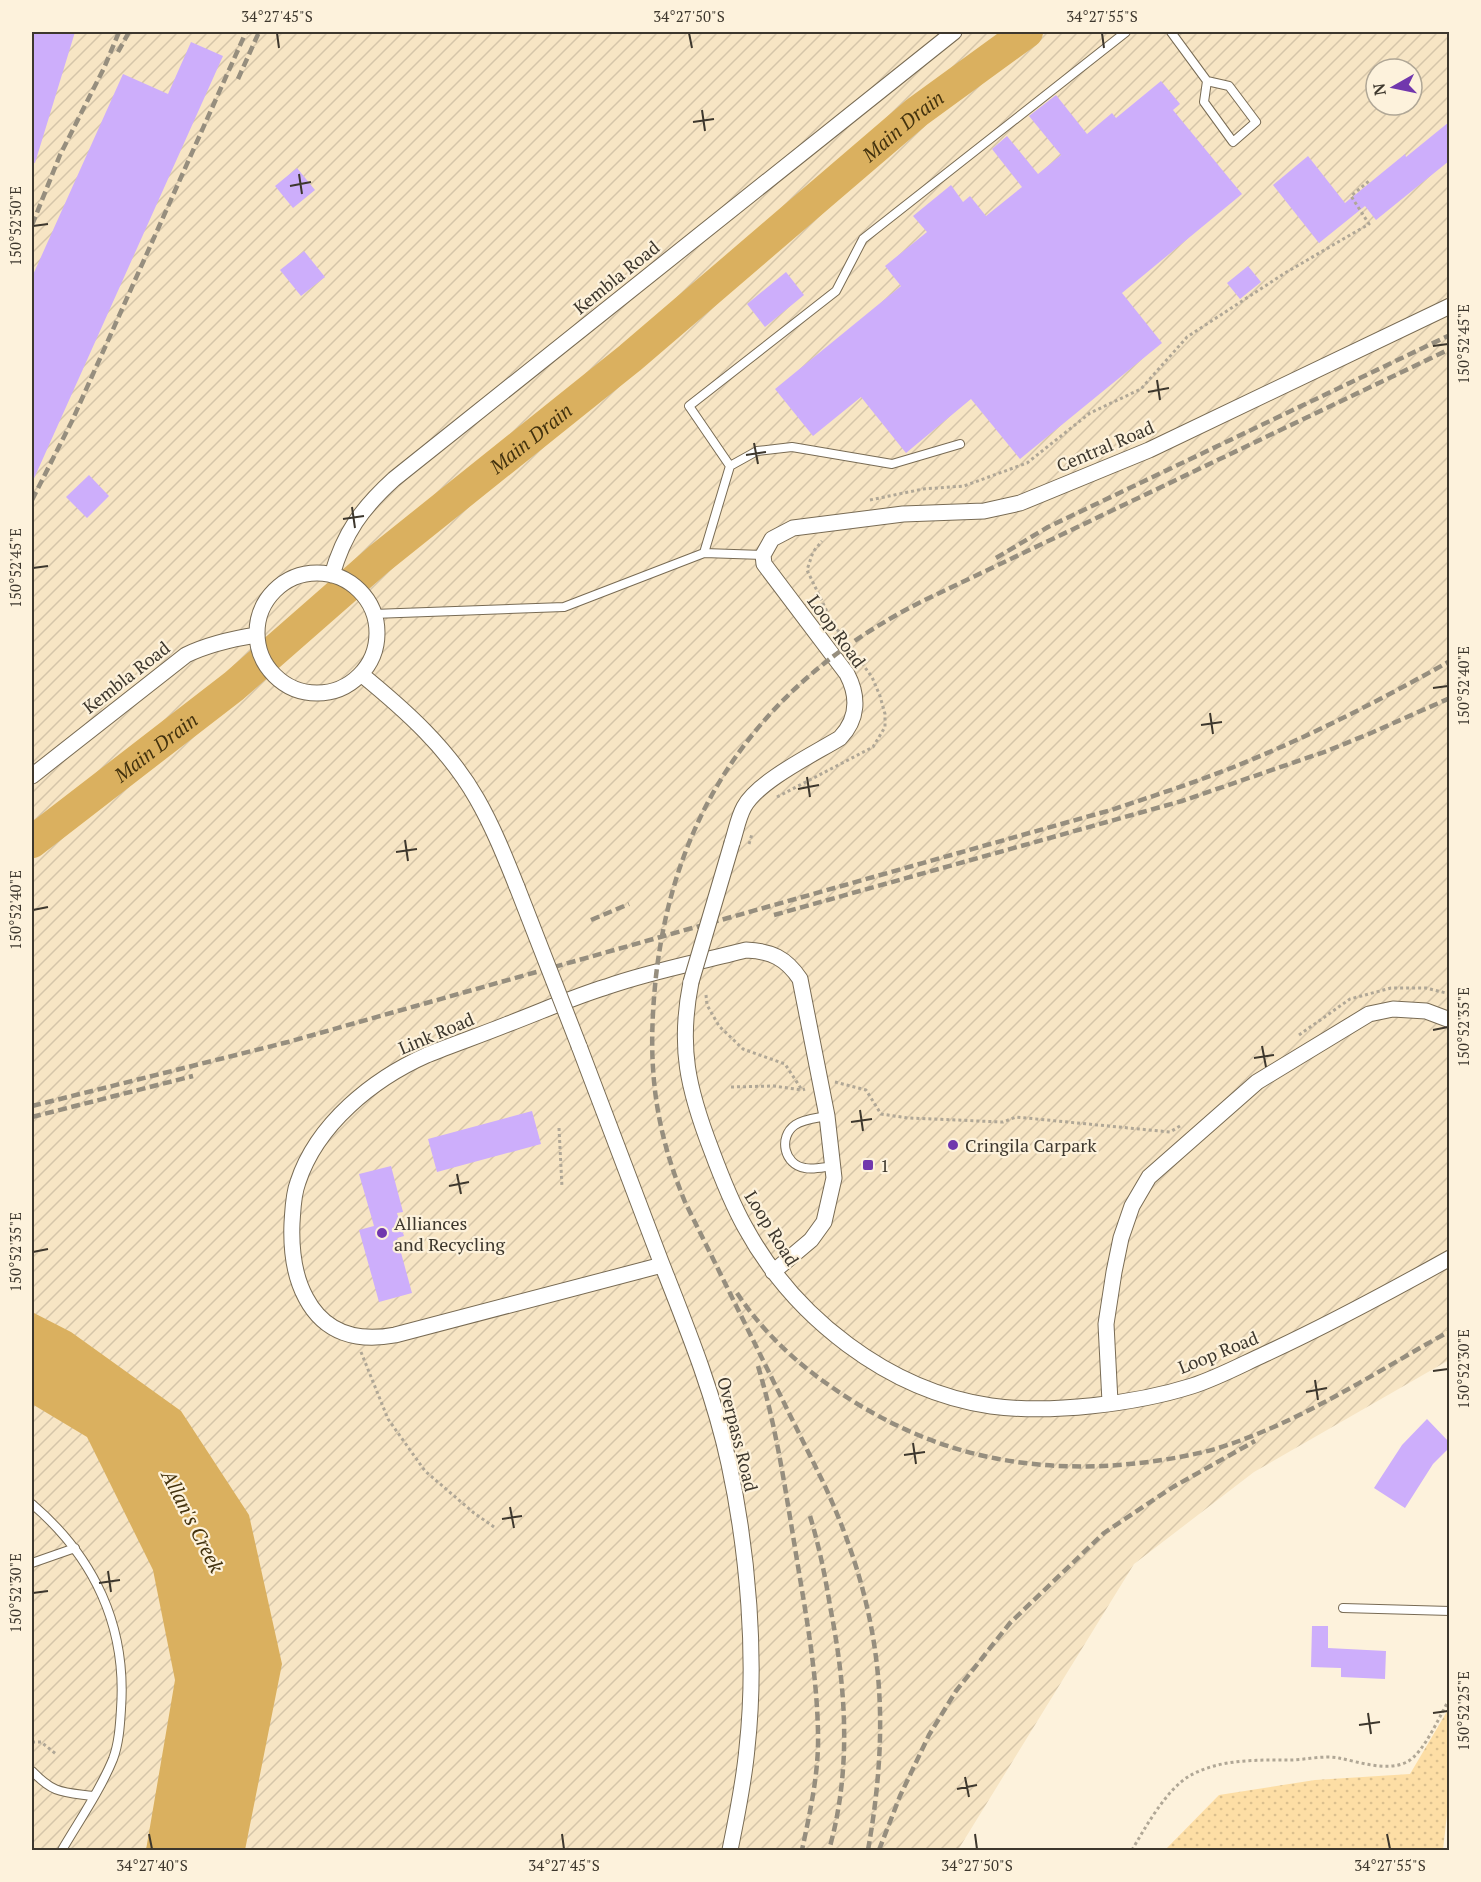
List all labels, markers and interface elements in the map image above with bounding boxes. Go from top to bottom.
text: 34°27'45"S [241,6,313,26]
text: 34°27'50"S [653,6,725,26]
text: 34°27'55"S [1066,6,1138,26]
north arrow [1364,57,1424,117]
text: N [1367,82,1391,97]
water label: Main Drain [855,84,949,168]
text: 150°52'50"E [5,186,25,266]
street label: Kembla Road [568,235,664,319]
text: 150°52'45"E [1453,304,1473,384]
water label: Main Drain [483,396,577,480]
street label: Central Road [1053,415,1157,477]
text: 150°52'45"E [5,528,25,608]
street label: Loop Road [802,590,872,672]
street label: Kembla Road [78,635,174,719]
text: 150°52'40"E [1453,646,1473,726]
water label: Main Drain [107,706,203,788]
text: 150°52'40"E [5,870,25,950]
text: 150°52'35"E [1453,987,1473,1067]
street label: Link Road [395,1006,477,1060]
place label: Cringila Carpark [965,1133,1097,1157]
marker: Cringila Carpark [946,1138,960,1152]
place label: 1 [880,1153,890,1177]
marker: 1 [861,1158,875,1172]
street label: Loop Road [739,1186,805,1270]
place label: Alliances and Recycling [394,1211,505,1256]
text: 150°52'35"E [5,1212,25,1292]
marker: Alliances and Recycling [375,1226,389,1240]
street label: Loop Road [1174,1325,1262,1379]
text: 150°52'30"E [1453,1329,1473,1409]
street label: Overpass Road [712,1374,764,1494]
water label: Allan's Creek [155,1464,231,1577]
text: 150°52'30"E [5,1553,25,1633]
text: 150°52'25"E [1453,1671,1473,1751]
text: 34°27'40"S [116,1855,188,1875]
text: 34°27'45"S [528,1855,600,1875]
text: 34°27'50"S [941,1855,1013,1875]
text: 34°27'55"S [1354,1855,1426,1875]

